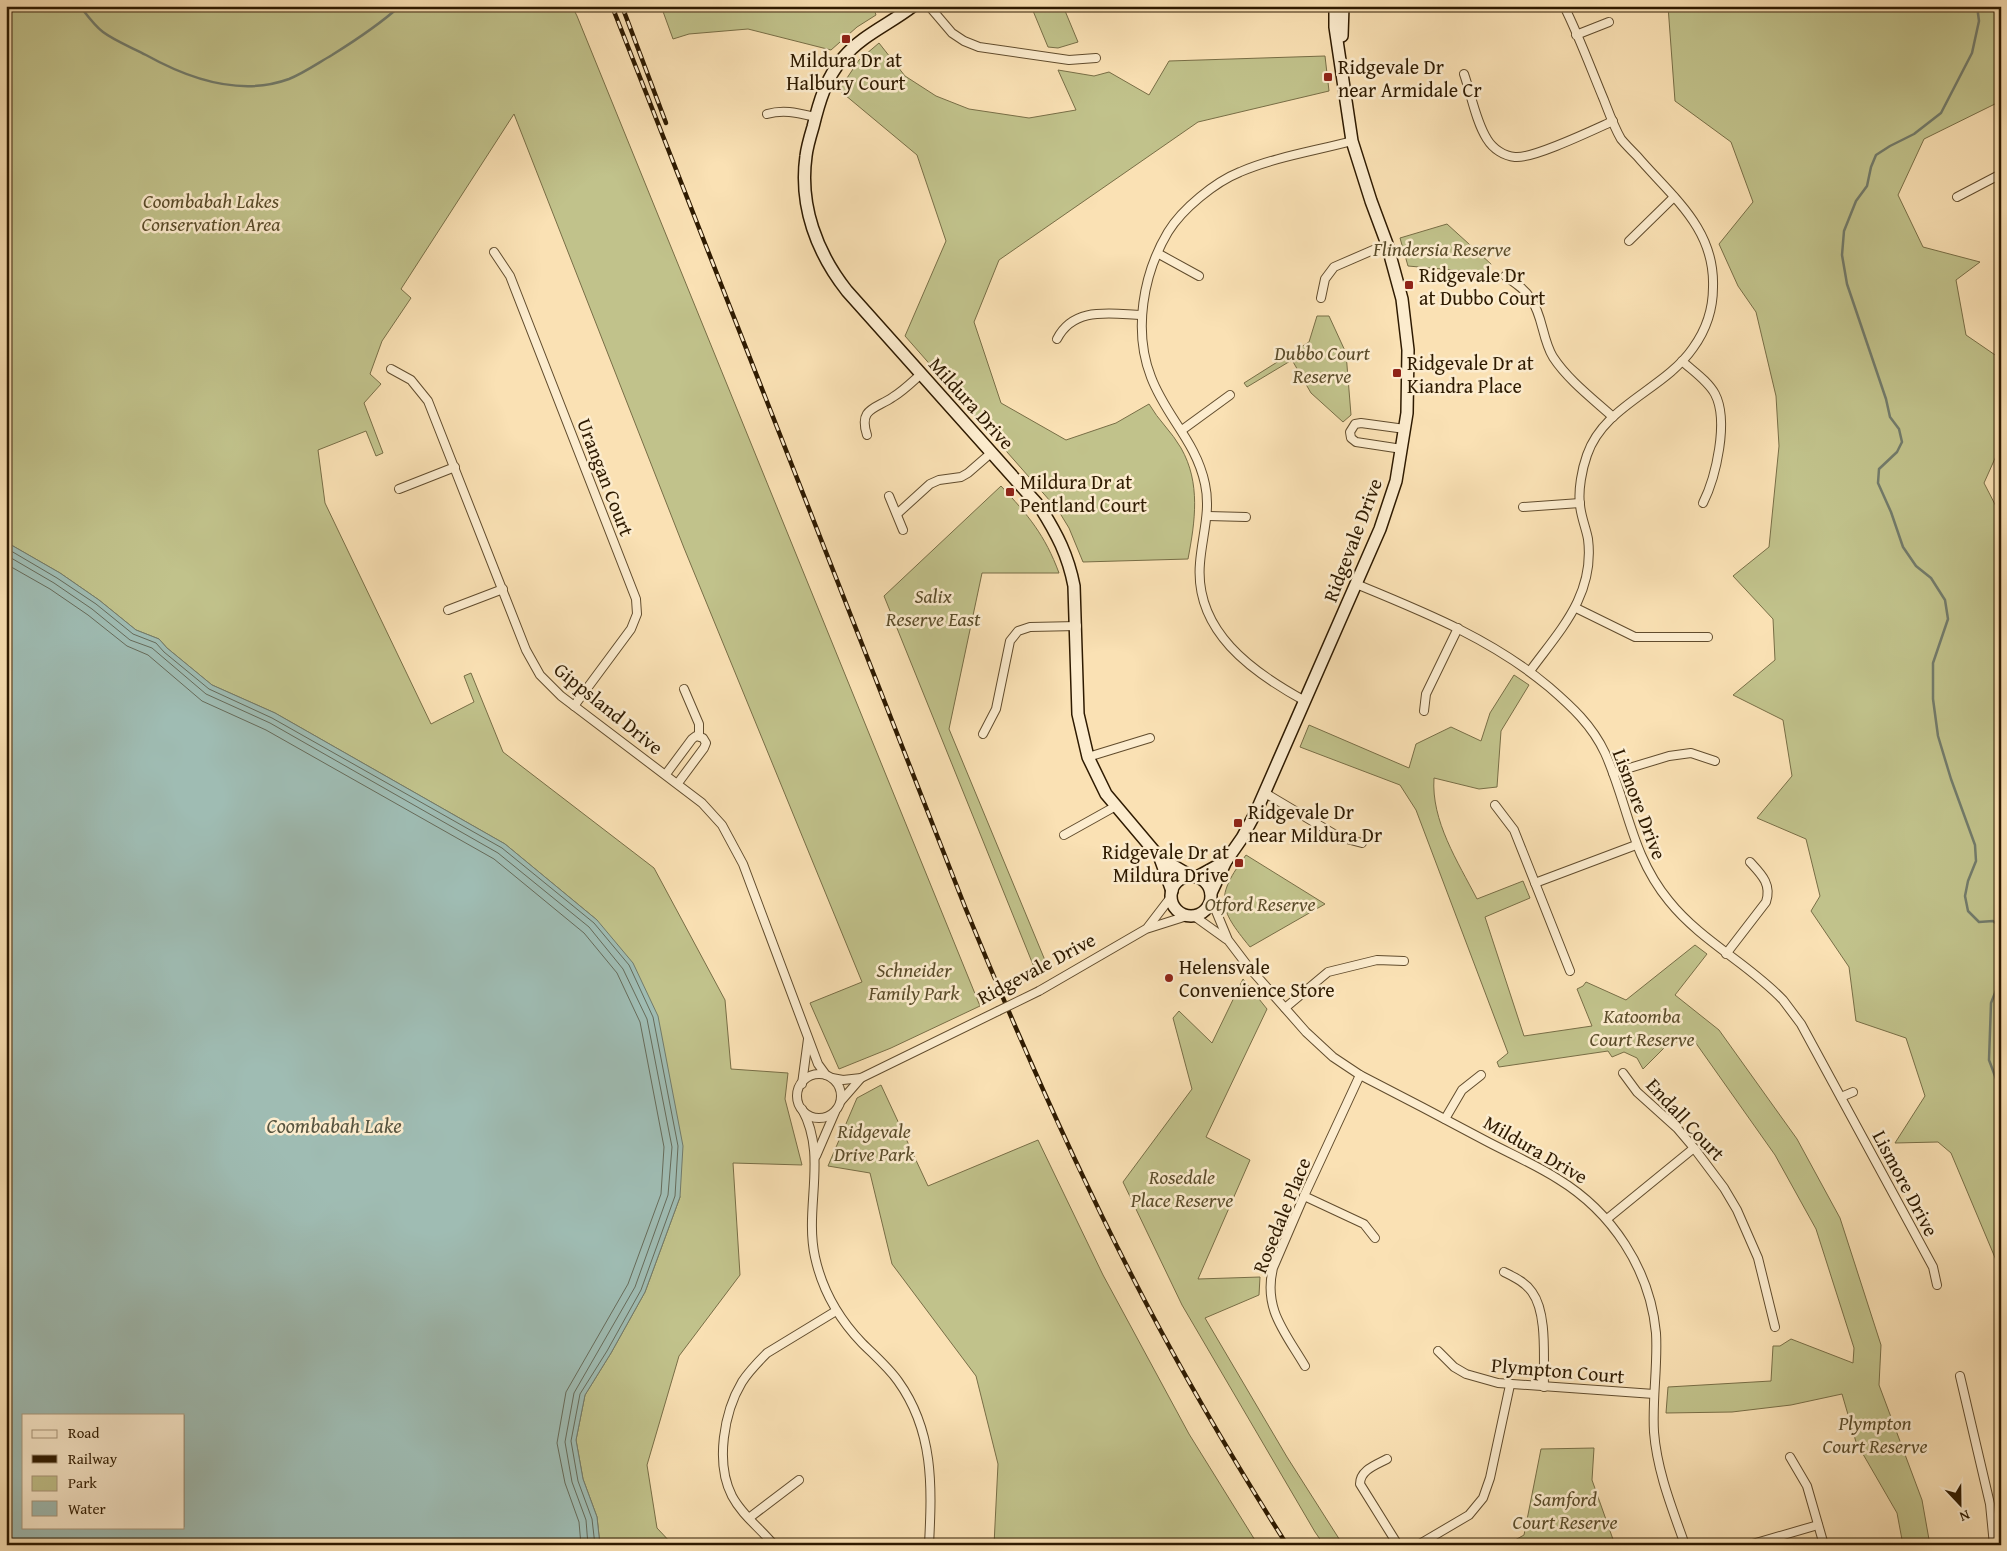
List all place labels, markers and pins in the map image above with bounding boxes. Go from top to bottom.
marker: Mildura Dr at Halbury Court [840,33,852,45]
place label: Mildura Dr at Halbury Court [786,45,906,97]
place label: Ridgevale Dr near Armidale Cr [1338,52,1482,104]
marker: Ridgevale Dr near Armidale Cr [1322,71,1334,83]
place label: Ridgevale Dr at Dubbo Court [1419,260,1545,312]
marker: Ridgevale Dr at Dubbo Court [1403,279,1415,291]
place label: Ridgevale Dr at Kiandra Place [1407,348,1534,400]
marker: Ridgevale Dr at Kiandra Place [1391,367,1403,379]
place label: Mildura Dr at Pentland Court [1020,467,1147,519]
marker: Mildura Dr at Pentland Court [1004,486,1016,498]
place label: Ridgevale Dr near Mildura Dr [1248,797,1382,849]
marker: Ridgevale Dr near Mildura Dr [1232,817,1244,829]
place label: Ridgevale Dr at Mildura Drive [1102,837,1229,889]
marker: Ridgevale Dr at Mildura Drive [1233,857,1245,869]
place label: Helensvale Convenience Store [1179,952,1335,1004]
marker: Helensvale Convenience Store [1163,972,1175,984]

